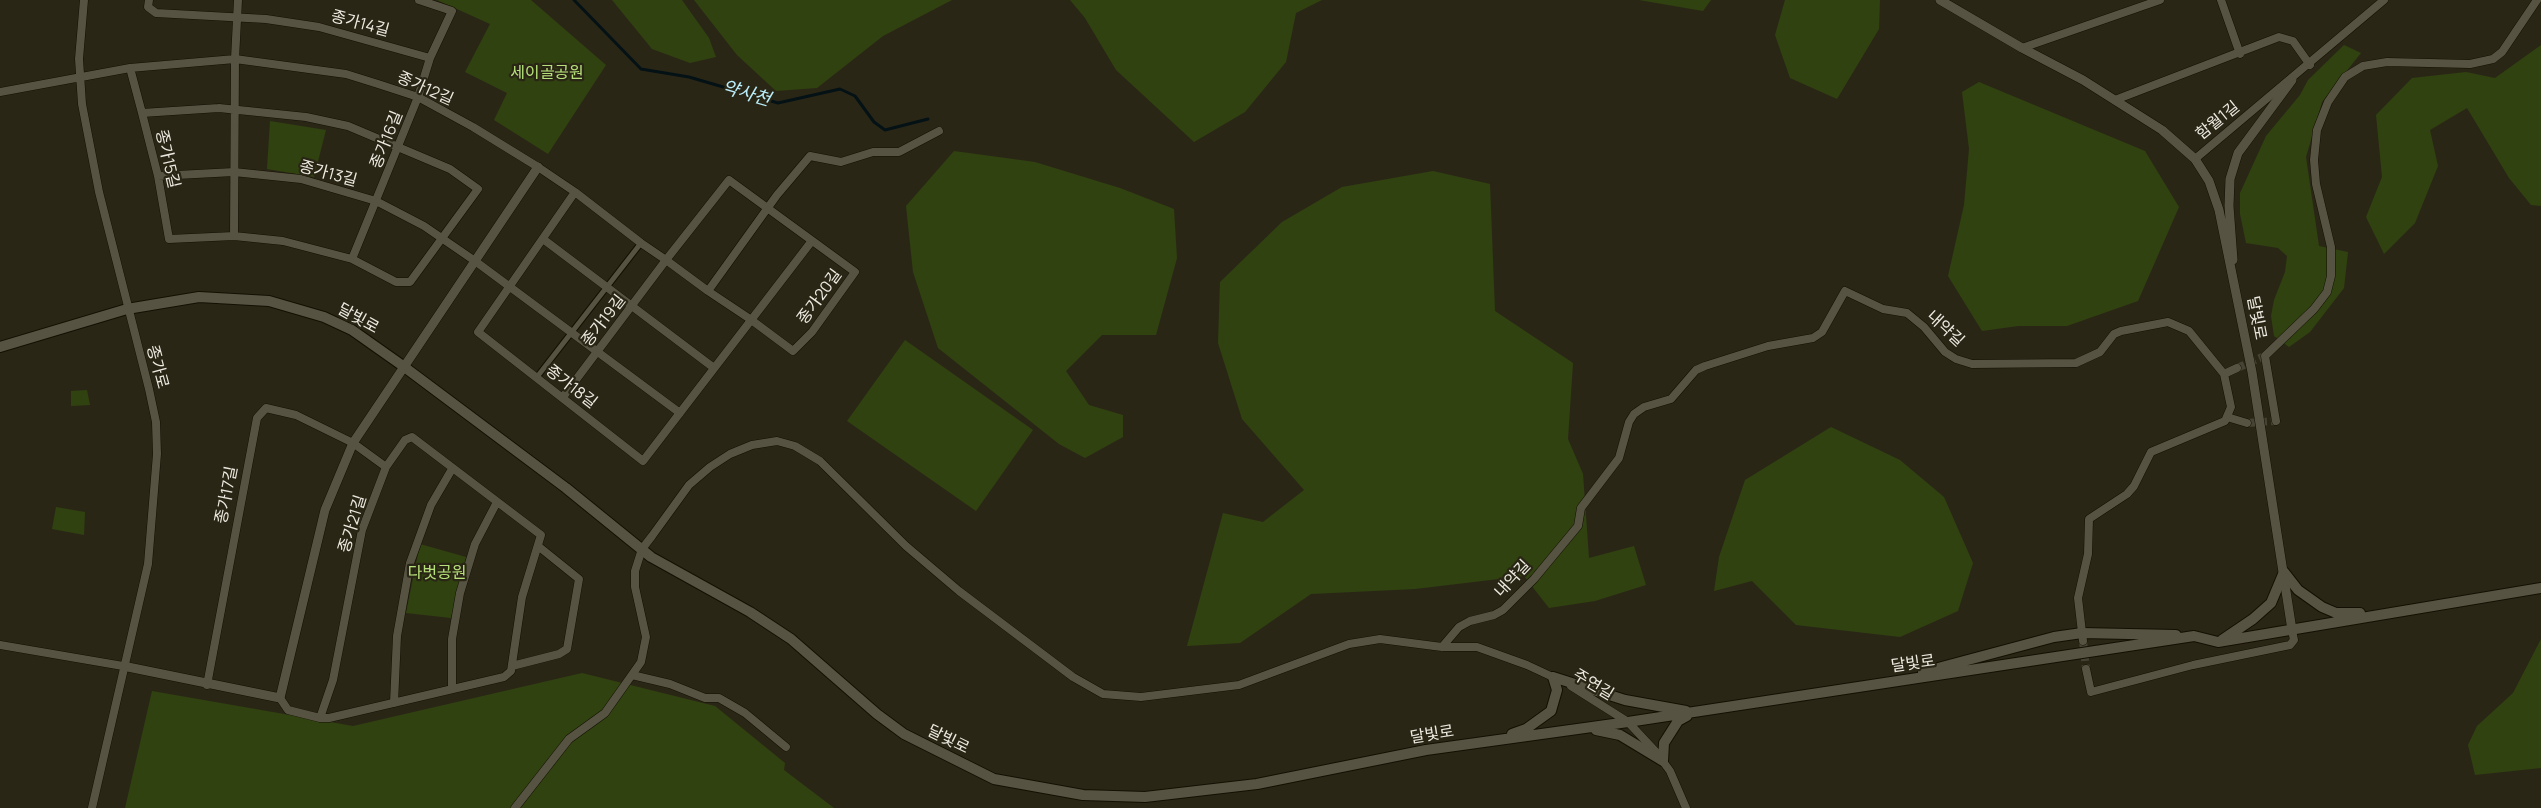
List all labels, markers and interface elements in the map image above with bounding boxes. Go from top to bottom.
street label: 종가14길 [329,7,391,41]
park label: 세이골공원 [510,64,584,84]
street label: 종가12길 [394,68,456,110]
water label: 약사천 [719,77,773,111]
street label: 함월1길 [2192,98,2244,144]
street label: 종가16길 [367,108,407,172]
street label: 종가15길 [151,128,183,190]
street label: 종가13길 [297,157,359,191]
street label: 종가20길 [794,266,846,328]
street label: 종가19길 [578,291,630,351]
street label: 달빛로 [2242,294,2270,342]
street label: 달빛로 [334,300,382,338]
street label: 내약길 [1922,307,1968,351]
street label: 종가로 [142,343,172,391]
street label: 종가18길 [542,361,600,413]
street label: 종가17길 [212,464,242,526]
street label: 종가21길 [335,493,371,555]
street label: 내약길 [1491,556,1535,602]
park label: 다벗공원 [408,564,466,584]
street label: 달빛로 [1890,651,1936,677]
street label: 주연길 [1569,665,1617,705]
street label: 달빛로 [924,722,972,758]
street label: 달빛로 [1409,722,1455,748]

